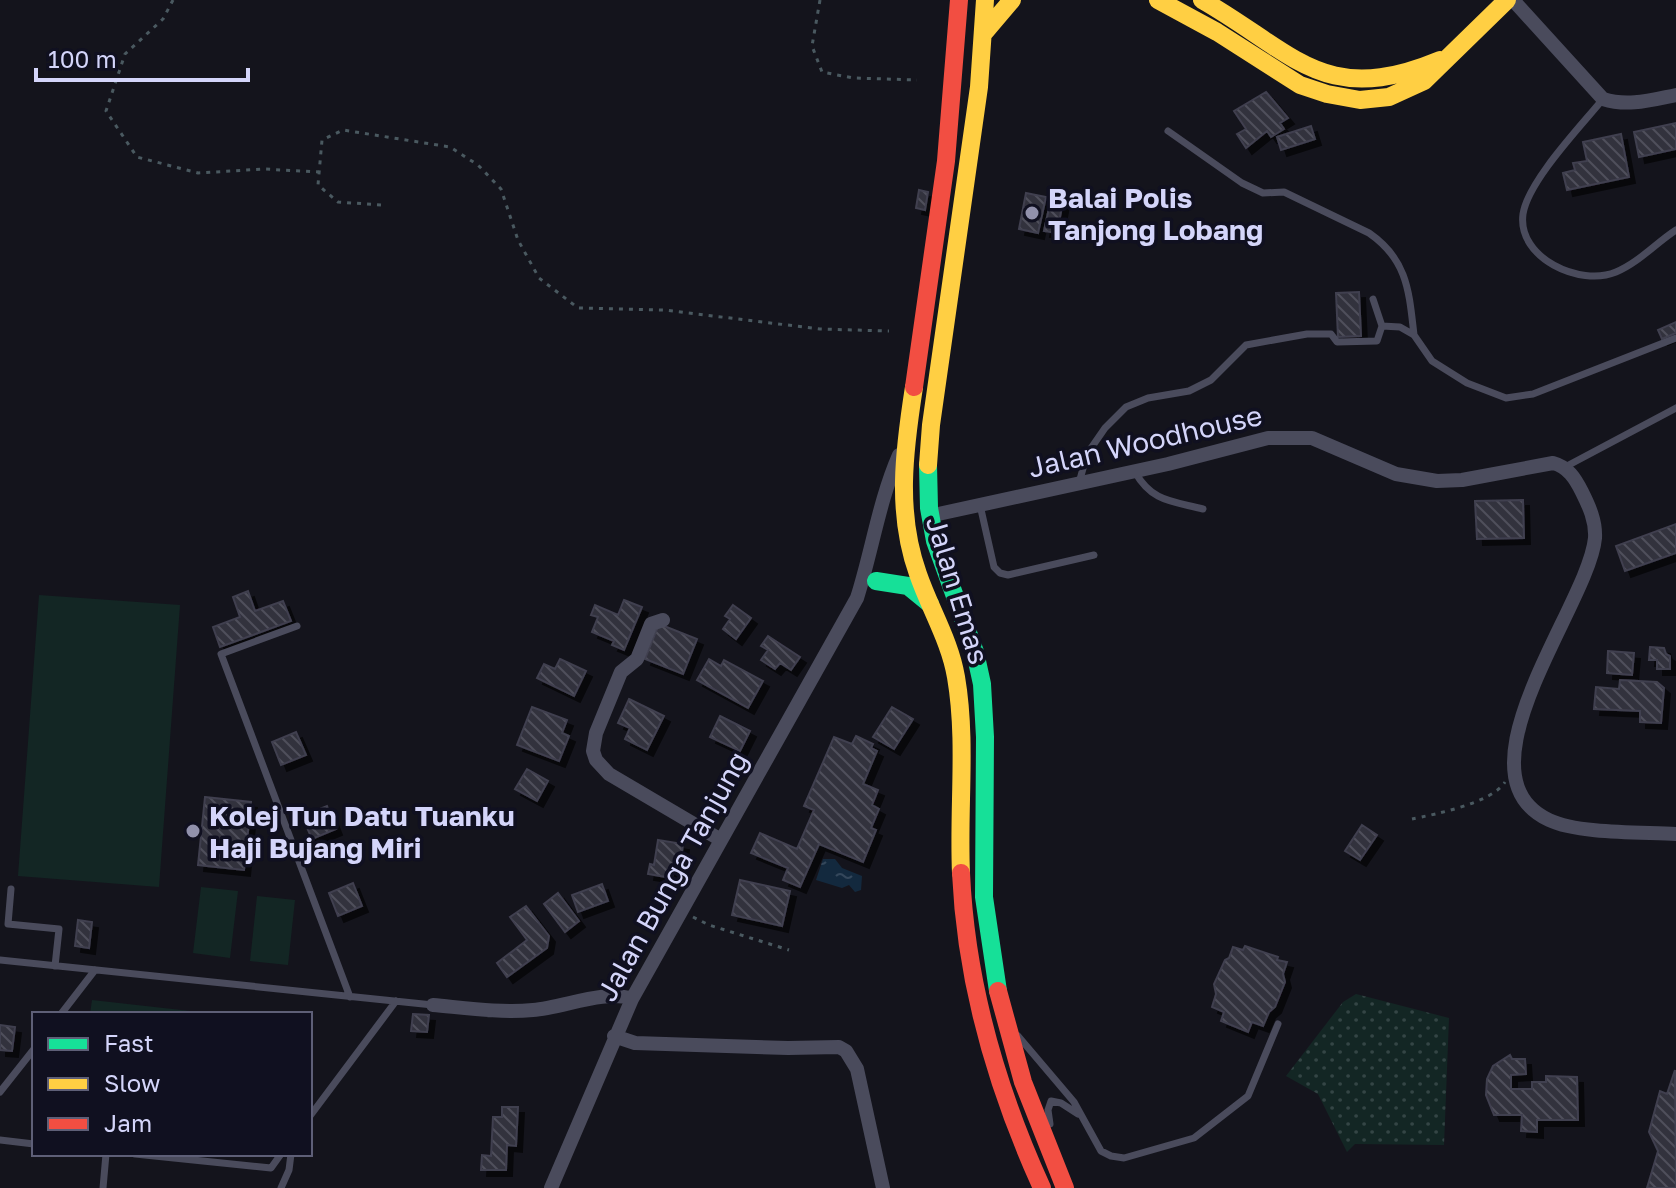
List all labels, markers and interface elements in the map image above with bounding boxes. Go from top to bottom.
scale bar [36,32,248,82]
text: 100 m [48,44,117,73]
place label: Balai Polis Tanjong Lobang [1048,181,1263,246]
marker: Balai Polis Tanjong Lobang [1023,204,1041,222]
street label: Jalan Woodhouse [1025,398,1265,484]
street label: Jalan Emas [920,512,996,668]
street label: Jalan Bunga Tanjung [590,746,754,1006]
place label: Kolej Tun Datu Tuanku Haji Bujang Miri [209,799,515,864]
marker: Kolej Tun Datu Tuanku Haji Bujang Miri [184,822,202,840]
legend [32,1012,312,1156]
text: Fast [104,1028,154,1057]
text: Slow [104,1068,160,1097]
text: Jam [104,1108,152,1137]

